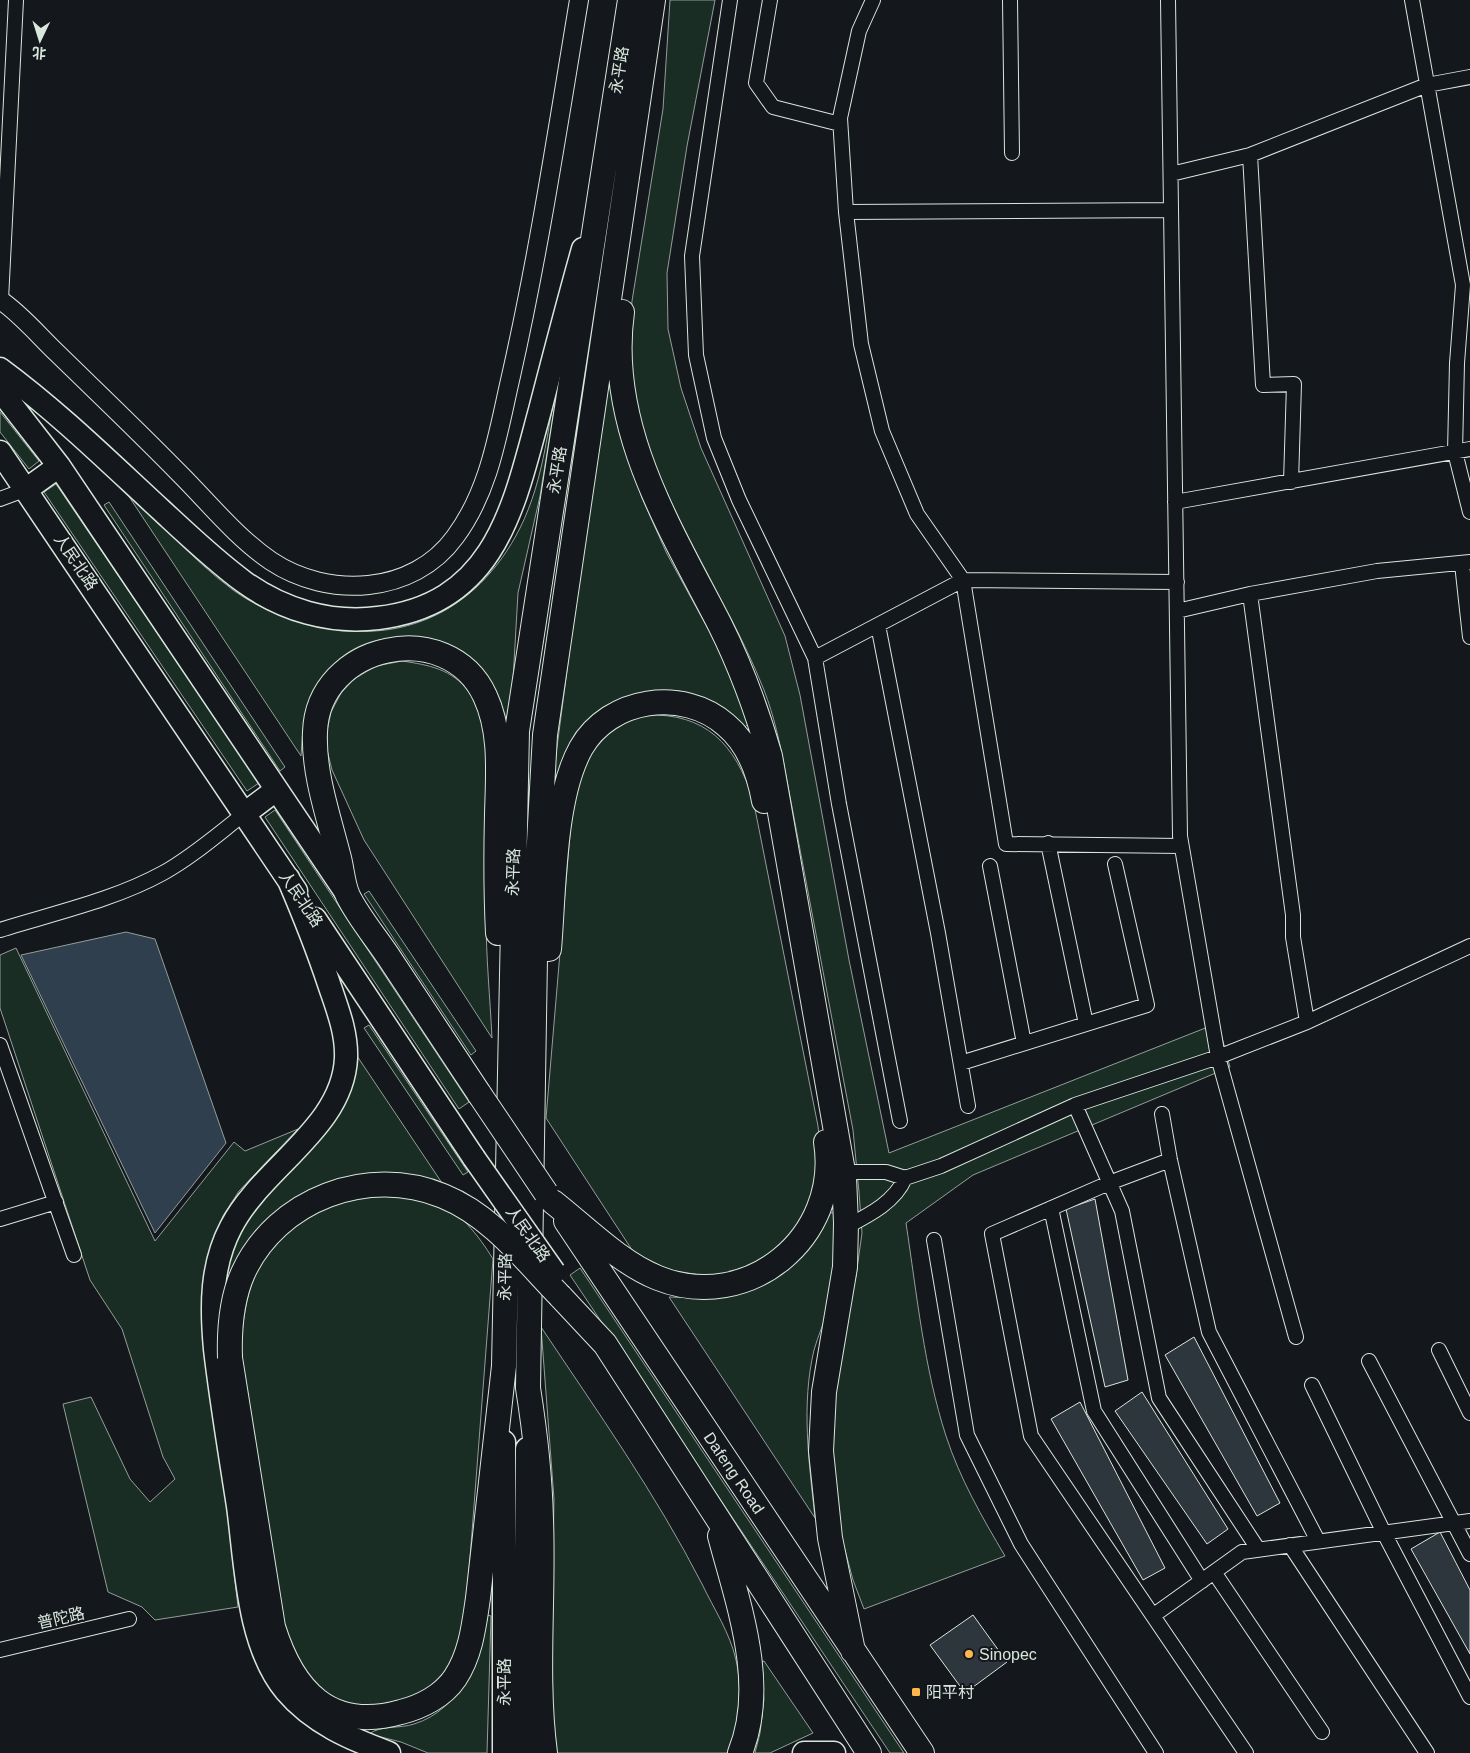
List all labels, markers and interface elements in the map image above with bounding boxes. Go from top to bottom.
north arrow [15,15,65,65]
text: 北 [32,44,47,61]
street label: 永平路 [607,45,631,95]
street label: 永平路 [545,445,569,495]
street label: 人民北路 [51,531,101,593]
street label: 永平路 [504,848,522,896]
street label: 人民北路 [276,868,326,930]
street label: 人民北路 [503,1203,553,1265]
street label: 永平路 [496,1253,514,1301]
street label: Dafeng Road [701,1429,767,1517]
street label: 普陀路 [36,1604,86,1632]
place label: Sinopec [979,1646,1037,1663]
marker: Sinopec [963,1648,975,1660]
street label: 永平路 [496,1658,513,1706]
place label: 阳平村 [926,1684,974,1701]
marker: 阳平村 [910,1686,922,1698]

